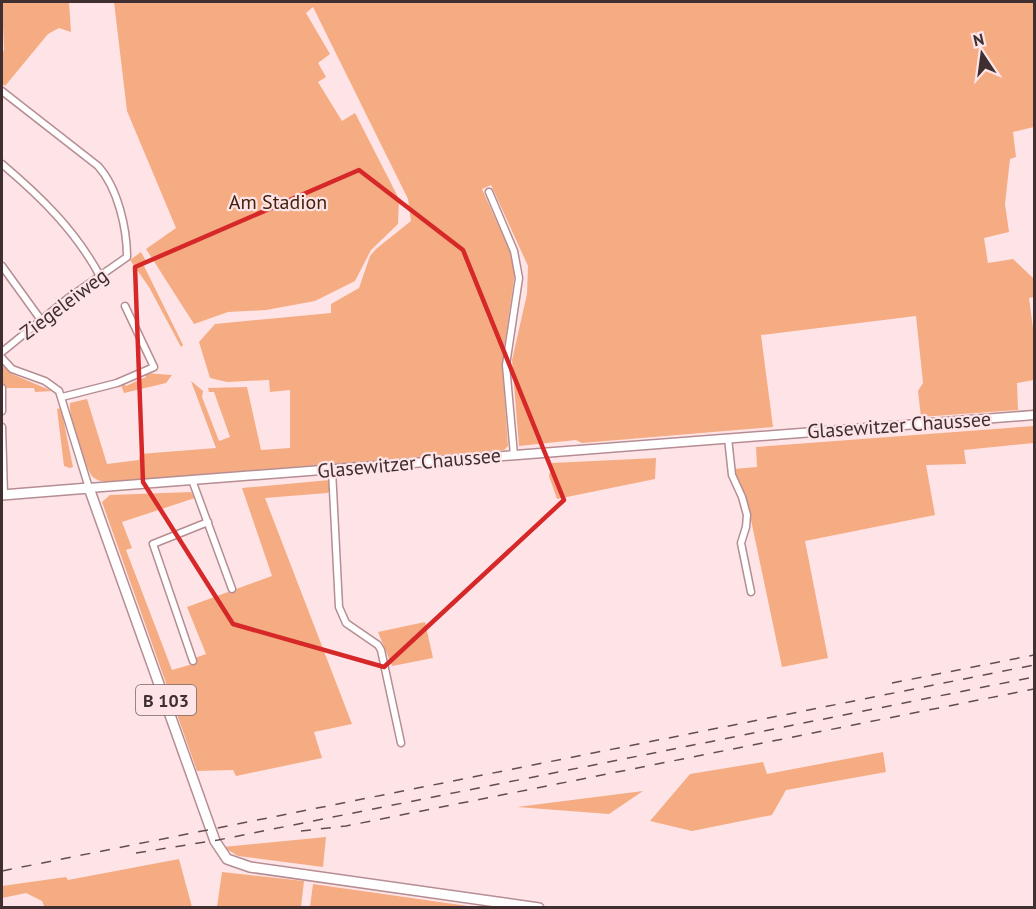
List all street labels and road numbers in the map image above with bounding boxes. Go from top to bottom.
street label: Ziegeleiweg [15,262,113,346]
street label: Glasewitzer Chaussee [806,406,992,444]
street label: Glasewitzer Chaussee [316,442,502,484]
road number: B 103 [136,685,196,715]

